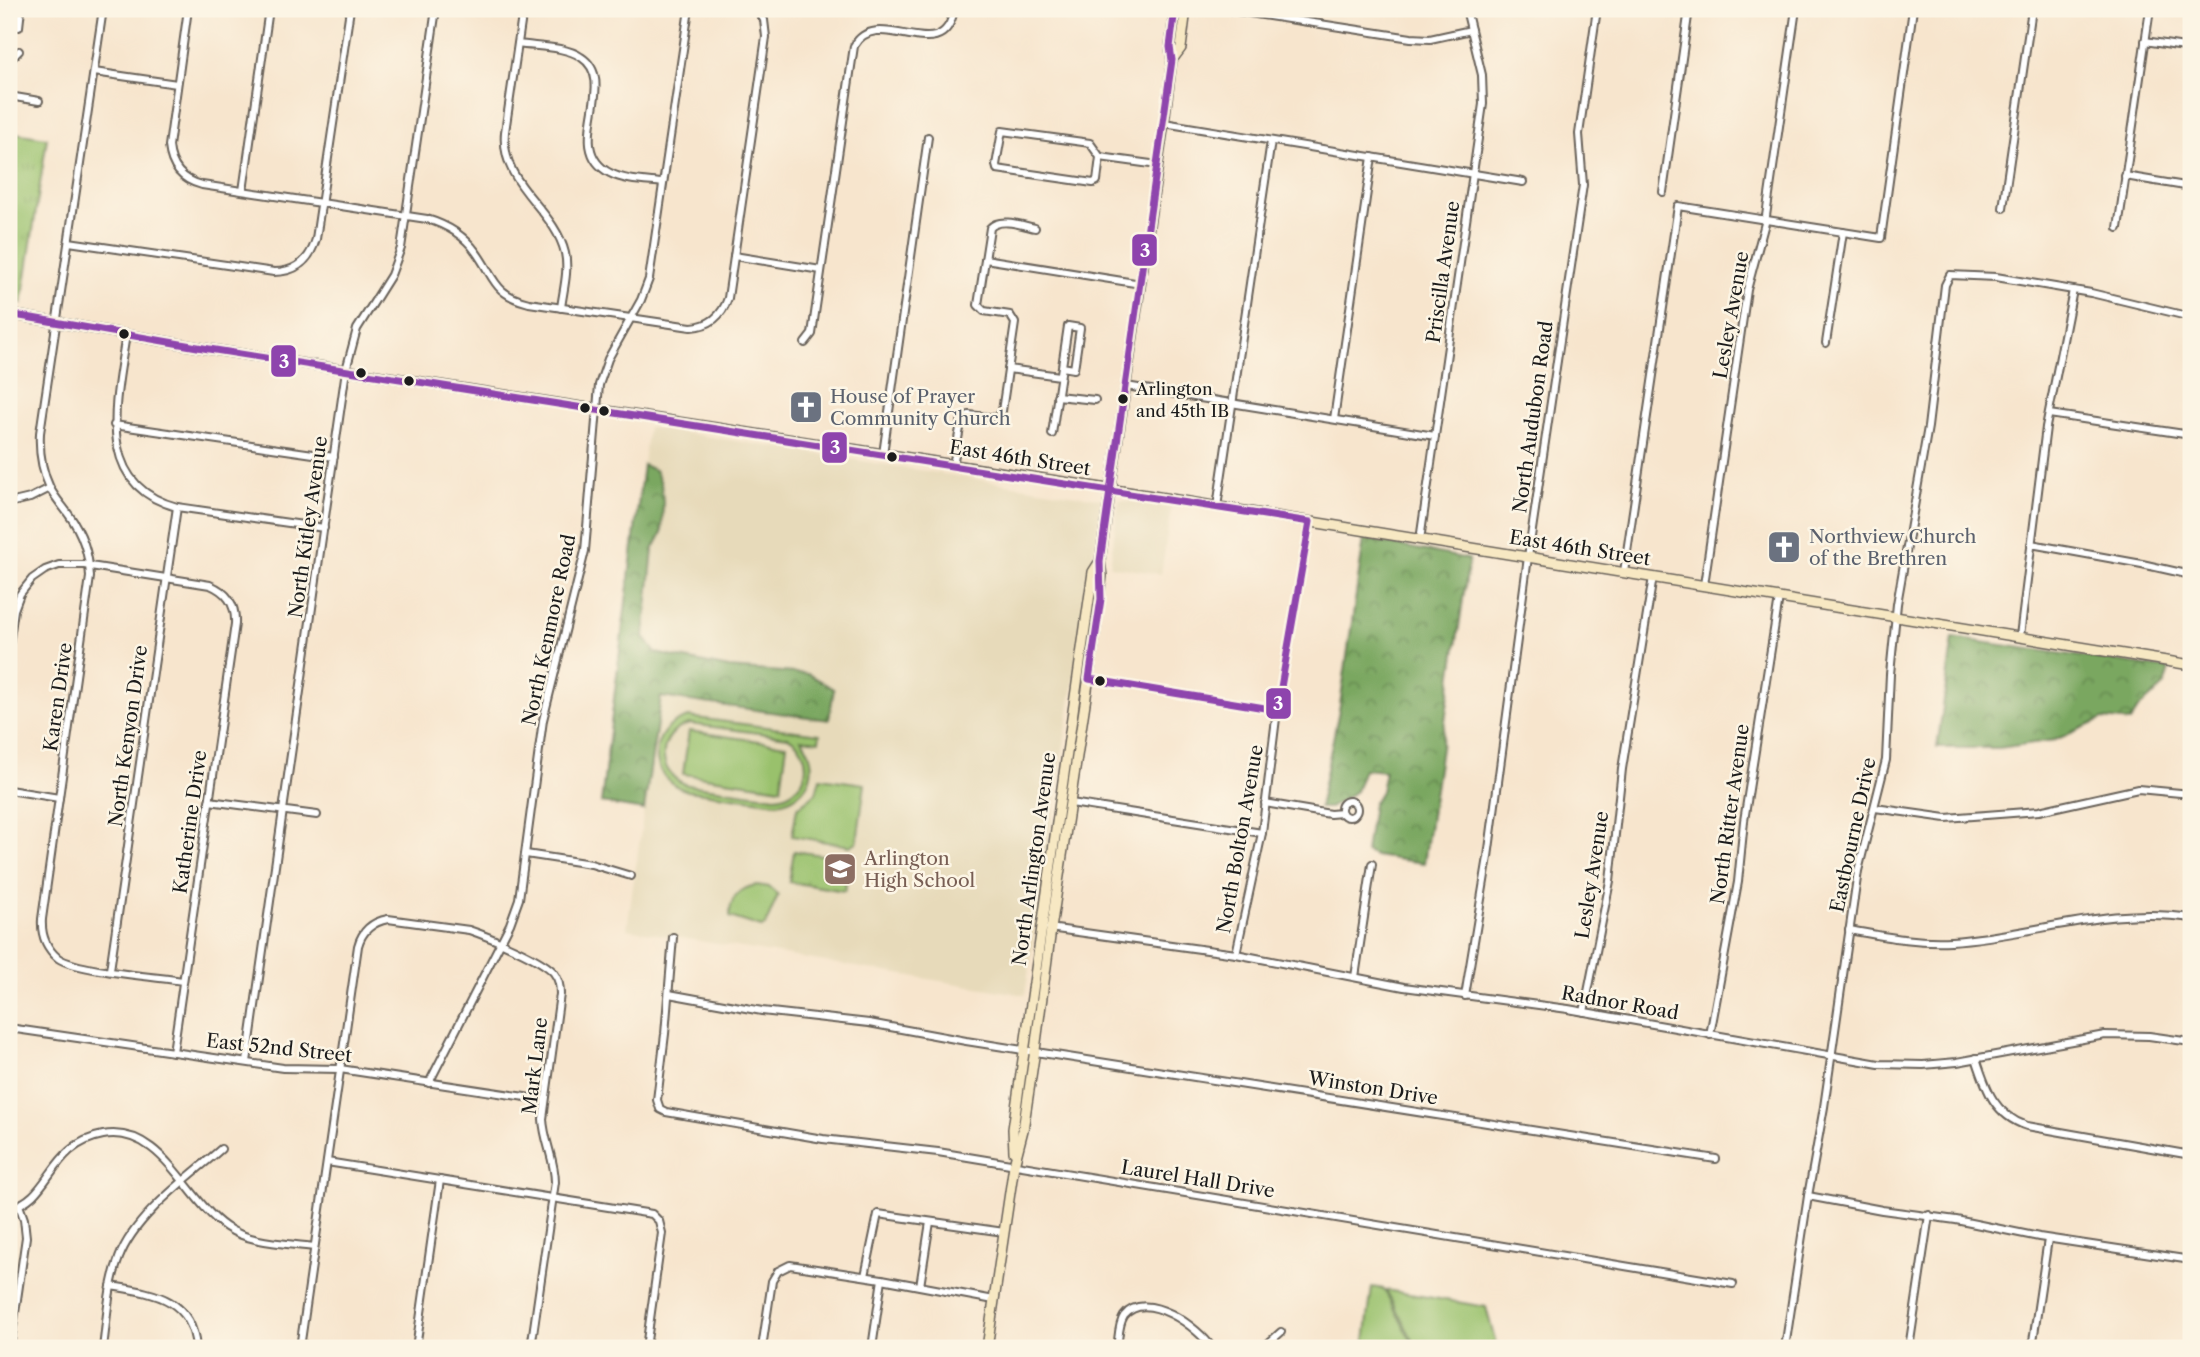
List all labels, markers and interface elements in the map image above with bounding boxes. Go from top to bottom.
street label: Priscilla Avenue [1422,199,1464,345]
line badge: 3 [1131,233,1158,267]
text: 3 [1140,239,1150,262]
street label: Lesley Avenue [1708,249,1754,381]
street label: North Audubon Road [1508,319,1558,514]
unlabelled marker [117,327,131,341]
line badge: 3 [270,344,297,378]
text: 3 [279,350,289,373]
unlabelled marker [354,366,368,380]
unlabelled marker [402,374,416,388]
place label: Arlington and 45th IB [1135,379,1229,421]
place label: House of Prayer Community Church [830,385,1011,430]
church icon: House of Prayer Community Church [787,388,825,426]
marker: Arlington and 45th IB [1116,392,1130,406]
unlabelled marker [578,401,592,415]
unlabelled marker [597,404,611,418]
line badge: 3 [821,431,848,464]
street label: North Kitley Avenue [284,435,332,619]
street label: East 46th Street [948,435,1093,481]
text: 3 [830,436,840,459]
unlabelled marker [885,450,899,464]
street label: East 46th Street [1508,525,1653,571]
place label: Northview Church of the Brethren [1809,525,1977,570]
church icon: Northview Church of the Brethren [1765,528,1803,566]
street label: North Kenmore Road [517,532,581,728]
street label: Karen Drive [39,641,77,753]
street label: North Kenyon Drive [104,644,152,828]
unlabelled marker [1093,674,1107,688]
line badge: 3 [1265,687,1292,720]
text: 3 [1273,692,1283,715]
street label: North Ritter Avenue [1706,722,1754,906]
street label: North Bolton Avenue [1212,743,1268,935]
street label: Katherine Drive [169,749,211,895]
street label: North Arlington Avenue [1008,751,1060,967]
street label: Eastbourne Drive [1825,755,1881,915]
street label: Lesley Avenue [1571,809,1613,941]
place label: Arlington High School [863,847,976,892]
school or university icon: Arlington High School [821,850,859,888]
street label: Radnor Road [1560,981,1681,1025]
street label: Mark Lane [518,1016,552,1116]
street label: East 52nd Street [205,1029,353,1067]
street label: Winston Drive [1305,1066,1440,1110]
street label: Laurel Hall Drive [1120,1156,1276,1202]

